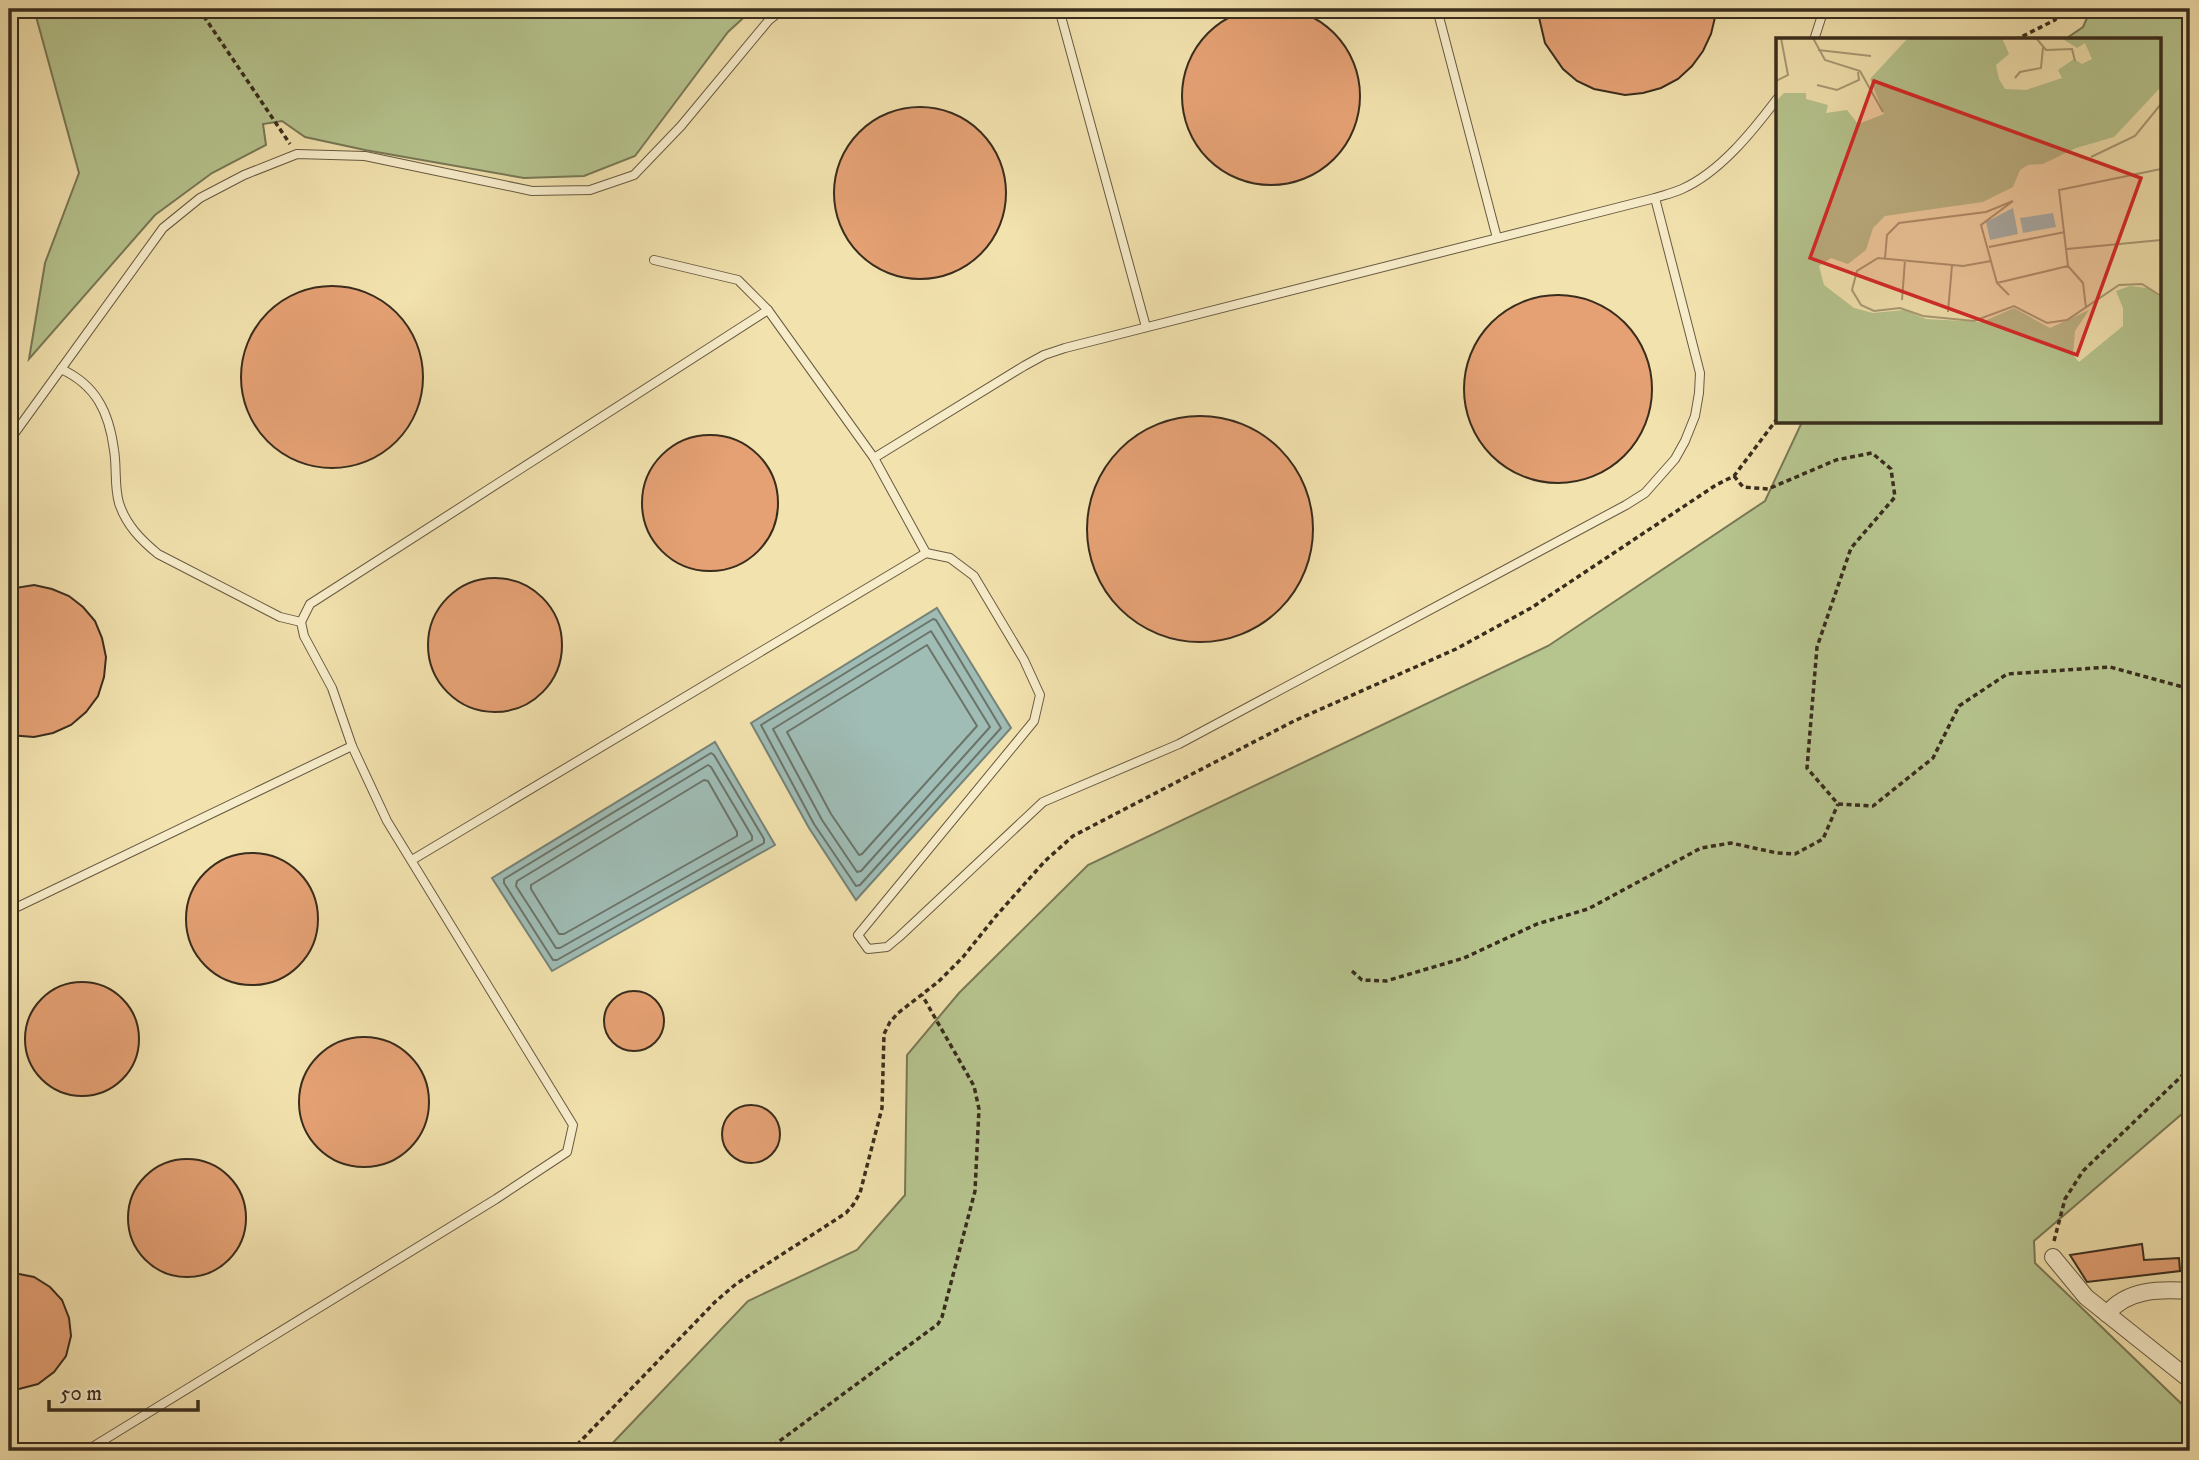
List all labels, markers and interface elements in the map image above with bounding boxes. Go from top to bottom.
inset map [1776,38,2160,424]
scale bar [49,1369,198,1413]
text: 50 m [60,1381,102,1407]

